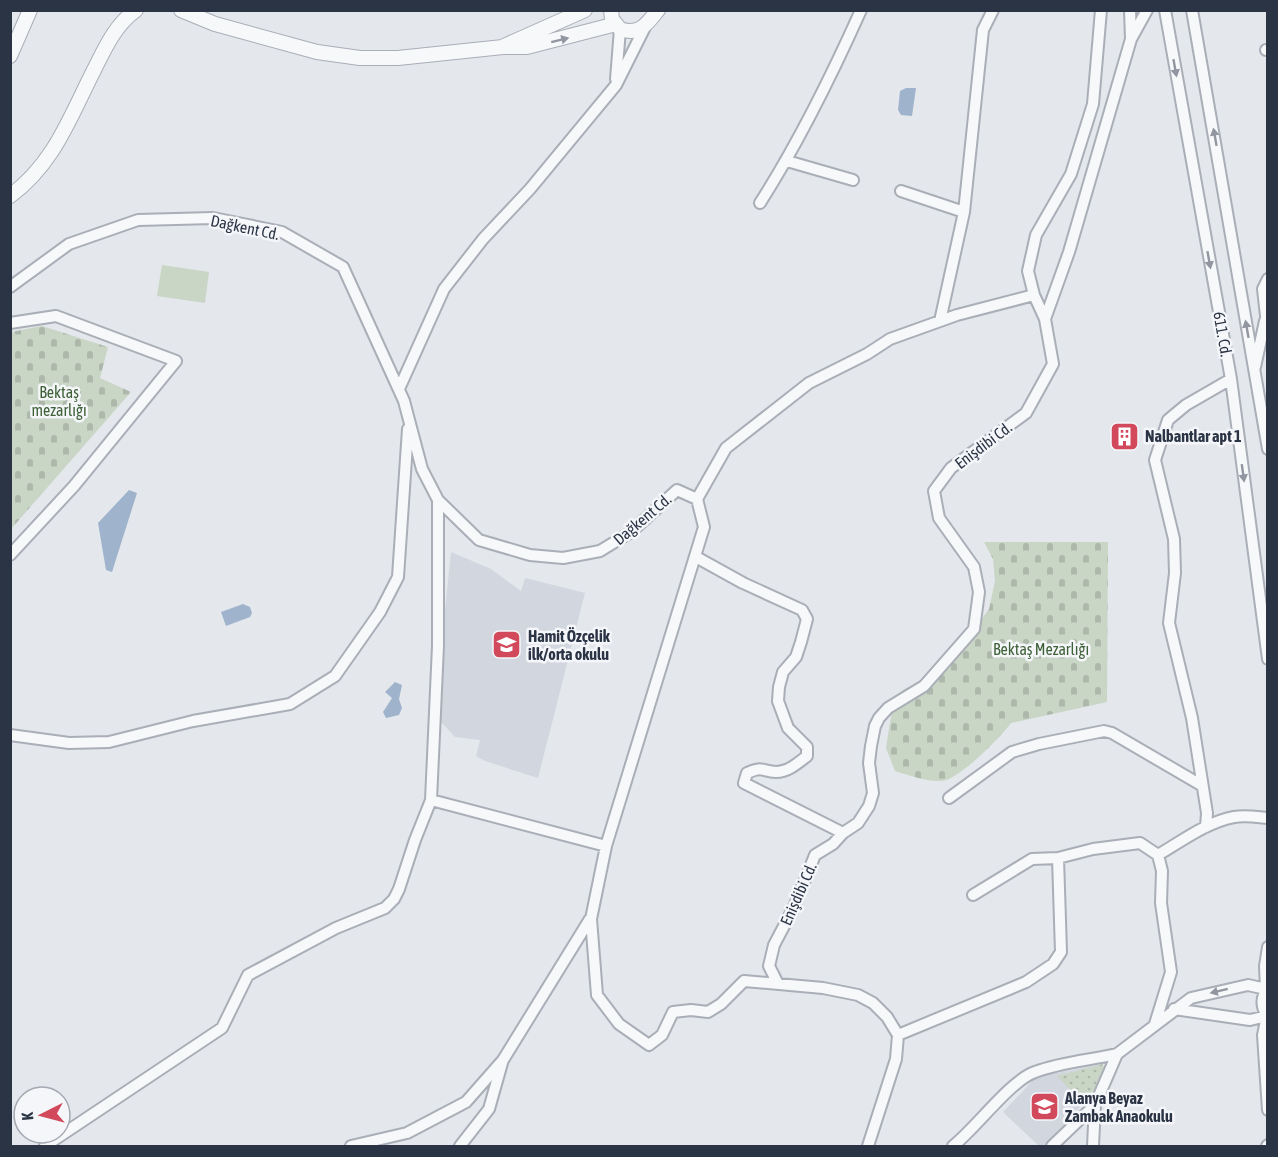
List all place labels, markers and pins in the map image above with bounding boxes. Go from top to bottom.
building icon: Nalbantlar apt 1 [1108,420,1140,452]
place label: Nalbantlar apt 1 [1145,427,1242,445]
place label: Hamit Özçelik ilk/orta okulu [528,627,611,663]
school or university icon: Hamit Özçelik ilk/orta okulu [491,629,523,661]
place label: Alanya Beyaz Zambak Anaokulu [1064,1089,1173,1125]
school or university icon: Alanya Beyaz Zambak Anaokulu [1028,1091,1060,1123]

